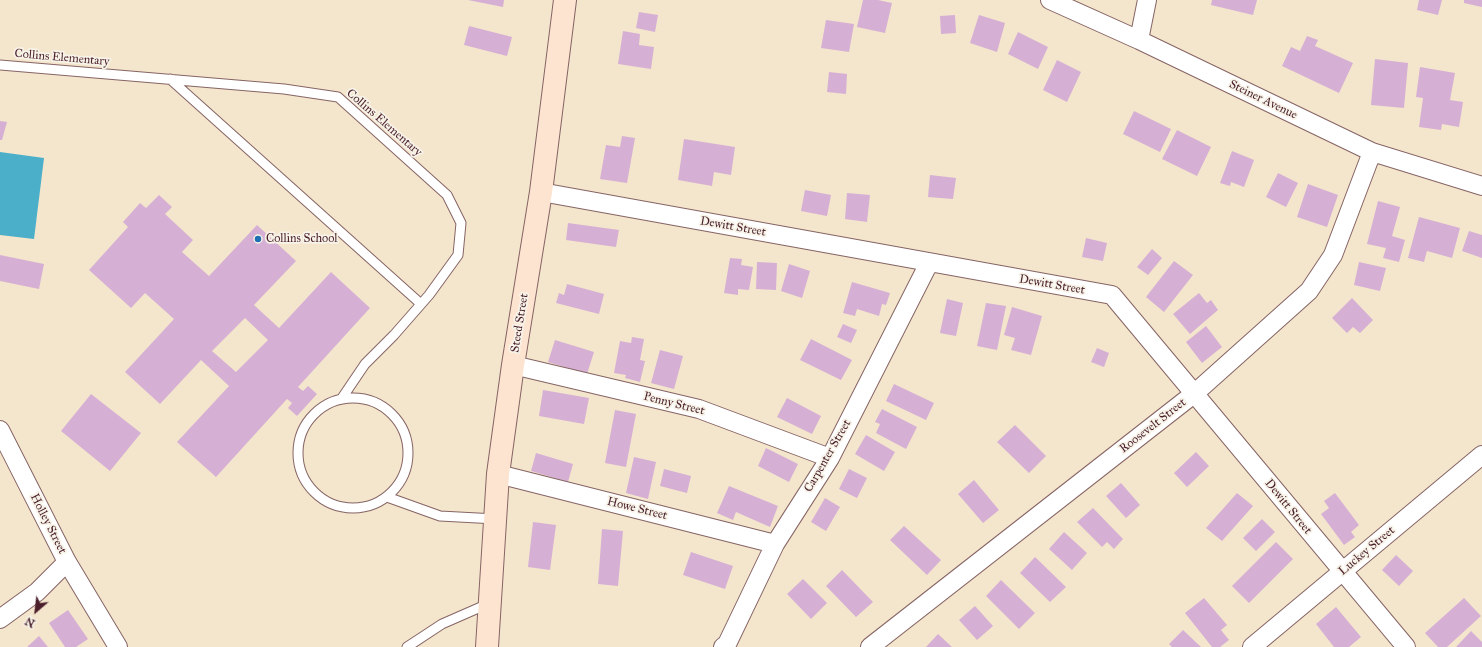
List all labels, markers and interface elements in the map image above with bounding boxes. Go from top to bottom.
street label: Collins Elementary [14,47,110,69]
street label: Steiner Avenue [1227,77,1299,123]
street label: Collins Elementary [343,86,425,160]
street label: Dewitt Street [699,214,767,240]
place label: Collins School [266,232,338,246]
marker: Collins School [253,234,263,244]
street label: Dewitt Street [1018,272,1086,298]
street label: Steed Street [508,292,532,354]
street label: Penny Street [642,389,706,419]
street label: Roosevelt Street [1117,396,1189,456]
street label: Carpenter Street [801,417,855,495]
street label: Dewitt Street [1261,477,1315,537]
street label: Holley Street [27,491,69,557]
street label: Howe Street [605,495,669,523]
street label: Luckey Street [1336,523,1398,579]
north arrow [16,591,56,631]
text: N [23,614,37,630]

